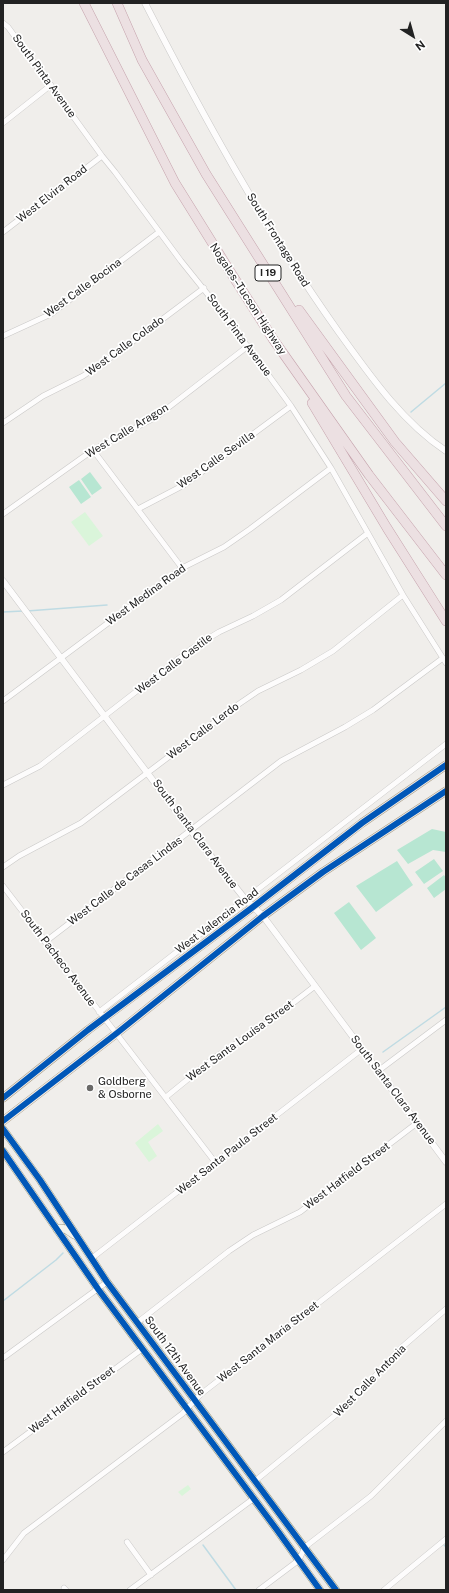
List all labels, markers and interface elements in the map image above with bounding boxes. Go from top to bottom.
north arrow [393,16,433,56]
street label: South Pinta Avenue [9,32,79,120]
text: N [413,38,427,53]
street label: West Elvira Road [14,162,90,226]
street label: South Frontage Road [244,191,312,289]
street label: Nogales–Tucson Highway [207,241,289,357]
street label: West Calle Bocina [42,256,124,320]
road number: I 19 [255,265,281,281]
street label: South Pinta Avenue [204,291,274,379]
street label: West Calle Colado [83,313,167,379]
street label: West Calle Aragon [83,401,171,461]
street label: West Calle Sevilla [175,428,257,492]
street label: West Medina Road [104,562,188,628]
street label: West Calle Castile [133,631,215,697]
street label: West Calle Lerdo [164,700,242,762]
street label: South Santa Clara Avenue [150,777,240,891]
street label: West Calle de Casas Lindas [65,834,185,928]
street label: West Valencia Road [173,885,261,957]
street label: South Pacheco Avenue [17,907,99,1009]
street label: West Santa Louisa Street [184,998,296,1084]
street label: South Santa Clara Avenue [348,1033,438,1147]
place label: Goldberg & Osborne [98,1075,152,1101]
marker: Goldberg & Osborne [85,1083,95,1093]
street label: West Santa Paula Street [174,1110,280,1198]
street label: West Hatfield Street [301,1139,393,1213]
street label: West Santa Maria Street [215,1298,321,1386]
street label: South 12th Avenue [142,1314,208,1398]
street label: West Calle Antonia [331,1342,409,1420]
street label: West Hatfield Street [26,1363,118,1437]

